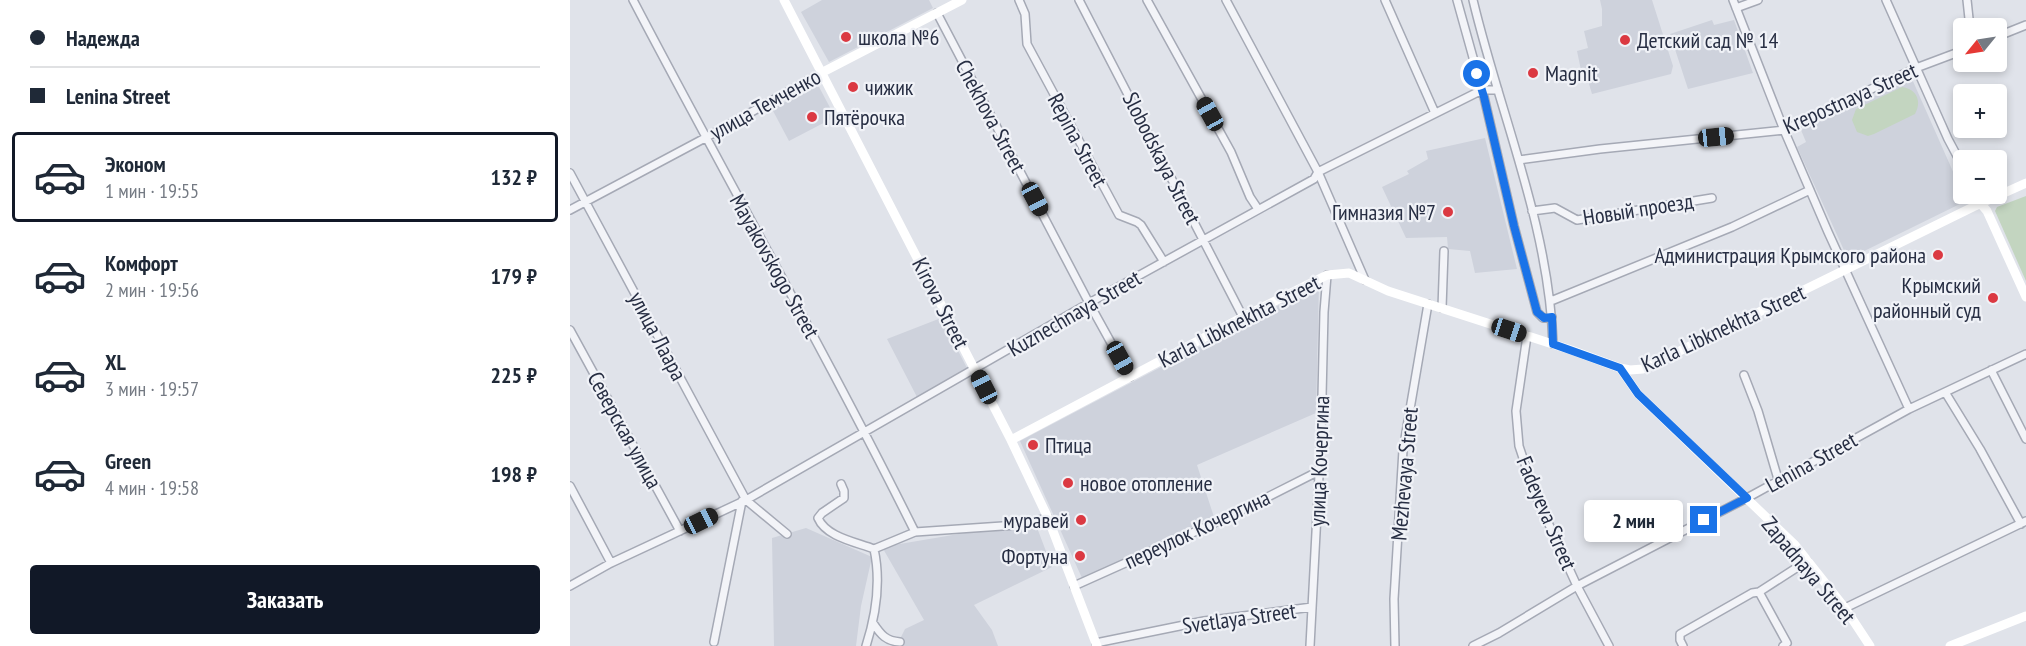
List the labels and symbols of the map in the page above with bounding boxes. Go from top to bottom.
north arrow [1953,18,2007,72]
place label: школа №6 [858,23,939,51]
place label: Детский сад № 14 [1637,26,1778,54]
marker: школа №6 [839,30,853,44]
marker: Детский сад № 14 [1618,33,1632,47]
street label: Chekhova Street [950,55,1032,177]
street label: Krepostnaya Street [1779,56,1921,140]
place label: Magnit [1545,59,1598,87]
route start [1463,60,1490,87]
street label: улица Темченко [705,62,825,146]
marker: Magnit [1526,66,1540,80]
place label: чижик [865,73,914,101]
marker: чижик [846,80,860,94]
street label: Slobodskaya Street [1117,87,1207,229]
street label: Repina Street [1042,88,1114,192]
car [1193,94,1227,134]
place label: Пятёрочка [824,103,905,131]
marker: Пятёрочка [805,110,819,124]
car [1697,126,1735,148]
car [1019,179,1051,219]
street label: Новый проезд [1581,186,1695,232]
street label: Mayakovskogo Street [724,189,826,343]
place label: Гимназия №7 [1332,198,1436,226]
marker: Гимназия №7 [1441,205,1455,219]
place label: Администрация Крымского района [1654,241,1926,269]
marker: Администрация Крымского района [1931,248,1945,262]
street label: Kirova Street [906,253,976,353]
street label: Kuznechnaya Street [1002,263,1146,363]
street label: Karla Libknekhta Street [1153,268,1325,374]
place label: Крымский районный суд [1873,271,1981,324]
street label: Karla Libknekhta Street [1637,278,1809,378]
street label: улица Лаара [623,287,693,385]
marker: Крымский районный суд [1986,291,2000,305]
car [1489,316,1529,344]
car [1103,338,1137,378]
street label: Северская улица [581,367,669,493]
car [968,367,1000,407]
street label: улица Кочергина [1303,395,1335,527]
street label: Mezhevaya Street [1384,406,1424,542]
street label: Lenina Street [1760,425,1862,499]
place label: Птица [1045,431,1092,459]
marker: Птица [1026,438,1040,452]
street label: Fadeyeva Street [1511,452,1583,574]
place label: новое отопление [1080,469,1213,497]
marker: новое отопление [1061,476,1075,490]
street label: переулок Кочергина [1120,483,1274,575]
callout: 2 мин [1584,499,1683,541]
car [681,505,721,537]
place label: муравей [1003,506,1069,534]
route end [1690,506,1717,533]
street label: Zapadnaya Street [1756,511,1862,629]
marker: муравей [1074,513,1088,527]
place label: Фортуна [1002,542,1068,570]
marker: Фортуна [1073,549,1087,563]
street label: Svetlaya Street [1180,596,1298,640]

